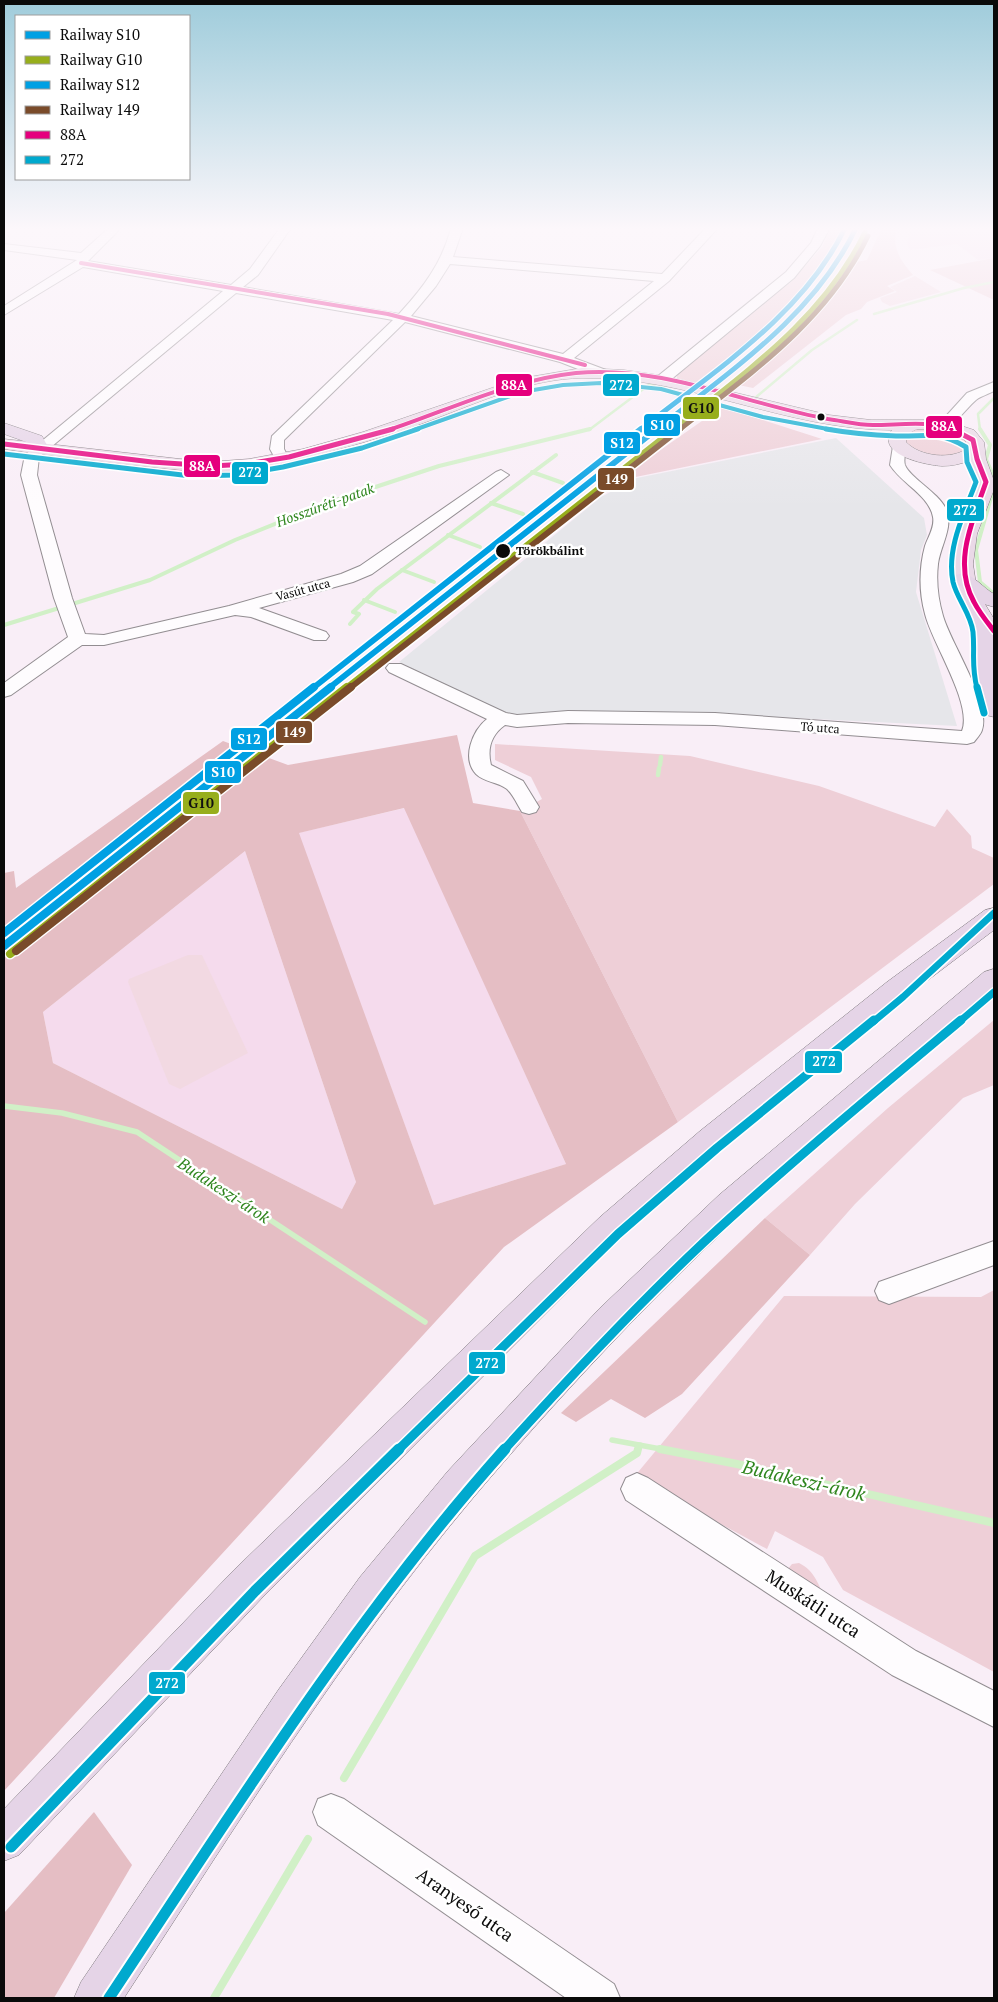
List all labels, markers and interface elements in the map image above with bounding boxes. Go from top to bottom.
legend [15,15,190,180]
text: Railway S10 [60,24,140,44]
text: Railway G10 [60,49,142,69]
text: Railway S12 [60,74,140,94]
text: Railway 149 [60,99,140,119]
text: 88A [60,124,87,144]
text: 272 [60,149,84,169]
line badge: 88A [495,373,533,397]
line badge: 272 [602,373,640,397]
text: 88A [501,375,528,394]
text: 272 [609,375,633,394]
line badge: G10 [682,396,720,420]
text: G10 [688,398,714,417]
unlabelled marker [816,412,826,422]
line badge: S10 [643,413,681,437]
text: S10 [650,415,674,434]
line badge: 88A [925,415,963,439]
text: 88A [931,416,958,435]
line badge: S12 [603,431,641,455]
text: S12 [610,433,634,452]
line badge: 88A [183,454,221,478]
text: 88A [189,456,216,475]
line badge: 272 [231,461,269,485]
text: 272 [238,462,262,481]
line badge: 149 [597,467,635,491]
text: 149 [604,469,628,488]
water label: Hosszúréti-patak [272,478,377,531]
line badge: 272 [946,498,985,522]
text: 272 [953,500,977,519]
marker: Törökbálint [494,542,512,560]
place label: Törökbálint [516,543,584,558]
street label: Vasút utca [274,575,332,604]
street label: Tó utca [800,719,840,736]
line badge: 149 [275,720,313,744]
text: 149 [282,722,306,741]
line badge: S12 [230,727,268,751]
text: S12 [237,729,261,748]
line badge: S10 [204,760,242,784]
text: S10 [211,762,235,781]
line badge: G10 [182,791,220,815]
text: G10 [188,793,214,812]
line badge: 272 [804,1050,843,1074]
text: 272 [812,1051,836,1070]
water label: Budakeszi-árok [173,1151,275,1228]
line badge: 272 [468,1351,506,1375]
text: 272 [475,1353,499,1372]
water label: Budakeszi-árok [739,1453,869,1506]
street label: Muskátli utca [762,1564,866,1643]
line badge: 272 [148,1671,186,1695]
text: 272 [155,1673,179,1692]
street label: Aranyeső utca [412,1862,519,1947]

